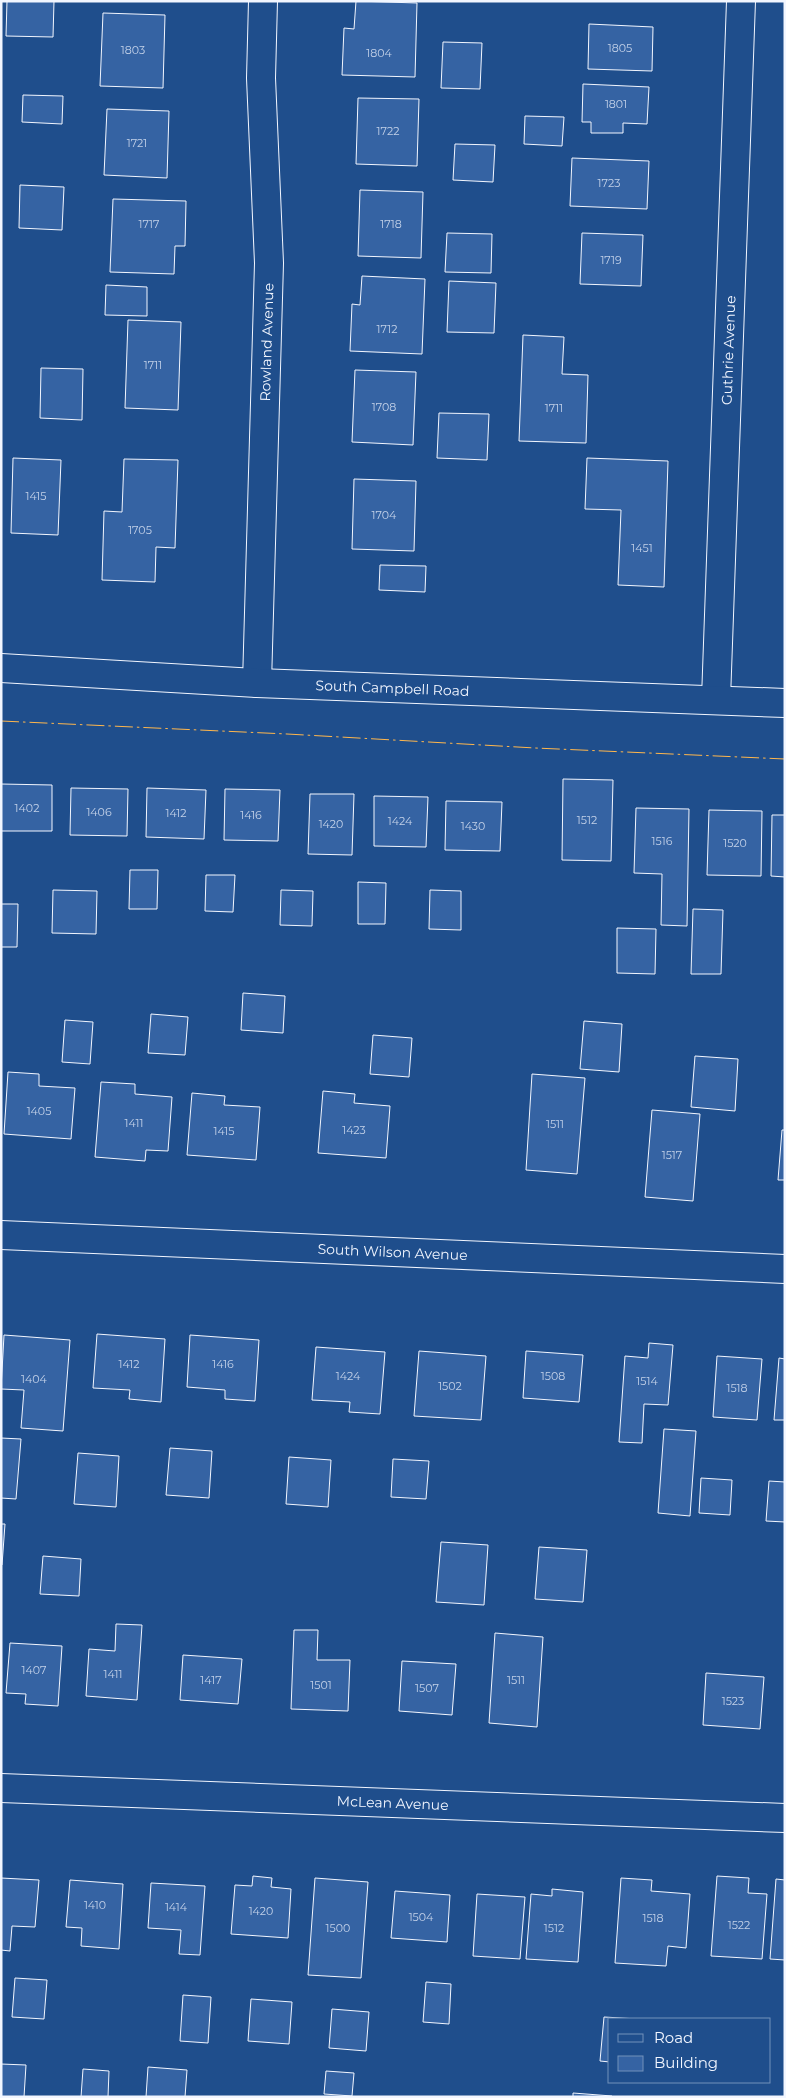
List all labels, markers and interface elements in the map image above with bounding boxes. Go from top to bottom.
house number: 1805 [608,41,632,55]
house number: 1803 [121,43,145,57]
house number: 1804 [366,46,392,60]
house number: 1801 [605,97,627,111]
house number: 1722 [377,124,399,138]
house number: 1721 [127,136,147,150]
house number: 1723 [598,176,620,190]
house number: 1717 [138,217,160,231]
house number: 1718 [380,217,402,231]
house number: 1719 [600,253,622,267]
street label: Rowland Avenue [256,283,277,402]
street label: Guthrie Avenue [718,295,739,405]
house number: 1712 [377,322,397,336]
house number: 1711 [144,358,162,372]
house number: 1708 [372,400,396,414]
house number: 1711 [545,401,563,415]
house number: 1415 [25,489,47,503]
house number: 1704 [372,508,397,522]
house number: 1705 [128,523,152,537]
house number: 1451 [631,541,653,555]
street label: South Campbell Road [315,676,470,700]
house number: 1402 [15,801,39,815]
house number: 1406 [86,805,112,819]
house number: 1412 [165,806,187,820]
house number: 1416 [240,808,262,822]
house number: 1512 [577,813,597,827]
house number: 1424 [388,814,413,828]
house number: 1420 [319,817,343,831]
house number: 1430 [461,819,485,833]
house number: 1516 [652,834,673,848]
house number: 1520 [723,836,747,850]
house number: 1405 [27,1104,51,1118]
house number: 1411 [125,1116,143,1130]
house number: 1511 [546,1117,564,1131]
house number: 1423 [342,1123,366,1137]
house number: 1415 [213,1124,235,1138]
house number: 1517 [662,1148,682,1162]
street label: South Wilson Avenue [317,1240,468,1264]
house number: 1412 [118,1357,140,1371]
house number: 1416 [212,1357,234,1371]
house number: 1424 [336,1369,361,1383]
house number: 1508 [541,1369,565,1383]
house number: 1404 [21,1372,48,1386]
house number: 1514 [636,1374,658,1388]
house number: 1502 [438,1379,462,1393]
house number: 1518 [726,1381,748,1395]
house number: 1407 [22,1663,46,1677]
house number: 1411 [104,1667,122,1681]
house number: 1417 [200,1673,222,1687]
house number: 1511 [507,1673,525,1687]
house number: 1501 [310,1678,332,1692]
house number: 1507 [415,1681,439,1695]
house number: 1523 [722,1694,744,1708]
street label: McLean Avenue [336,1792,449,1814]
house number: 1410 [84,1898,106,1912]
house number: 1414 [165,1900,188,1914]
house number: 1420 [249,1904,273,1918]
house number: 1504 [409,1910,434,1924]
house number: 1518 [642,1911,664,1925]
house number: 1522 [728,1918,750,1932]
house number: 1500 [326,1921,350,1935]
house number: 1512 [544,1921,564,1935]
legend [608,2018,771,2083]
text: Road [654,2028,693,2047]
text: Building [654,2053,718,2072]

